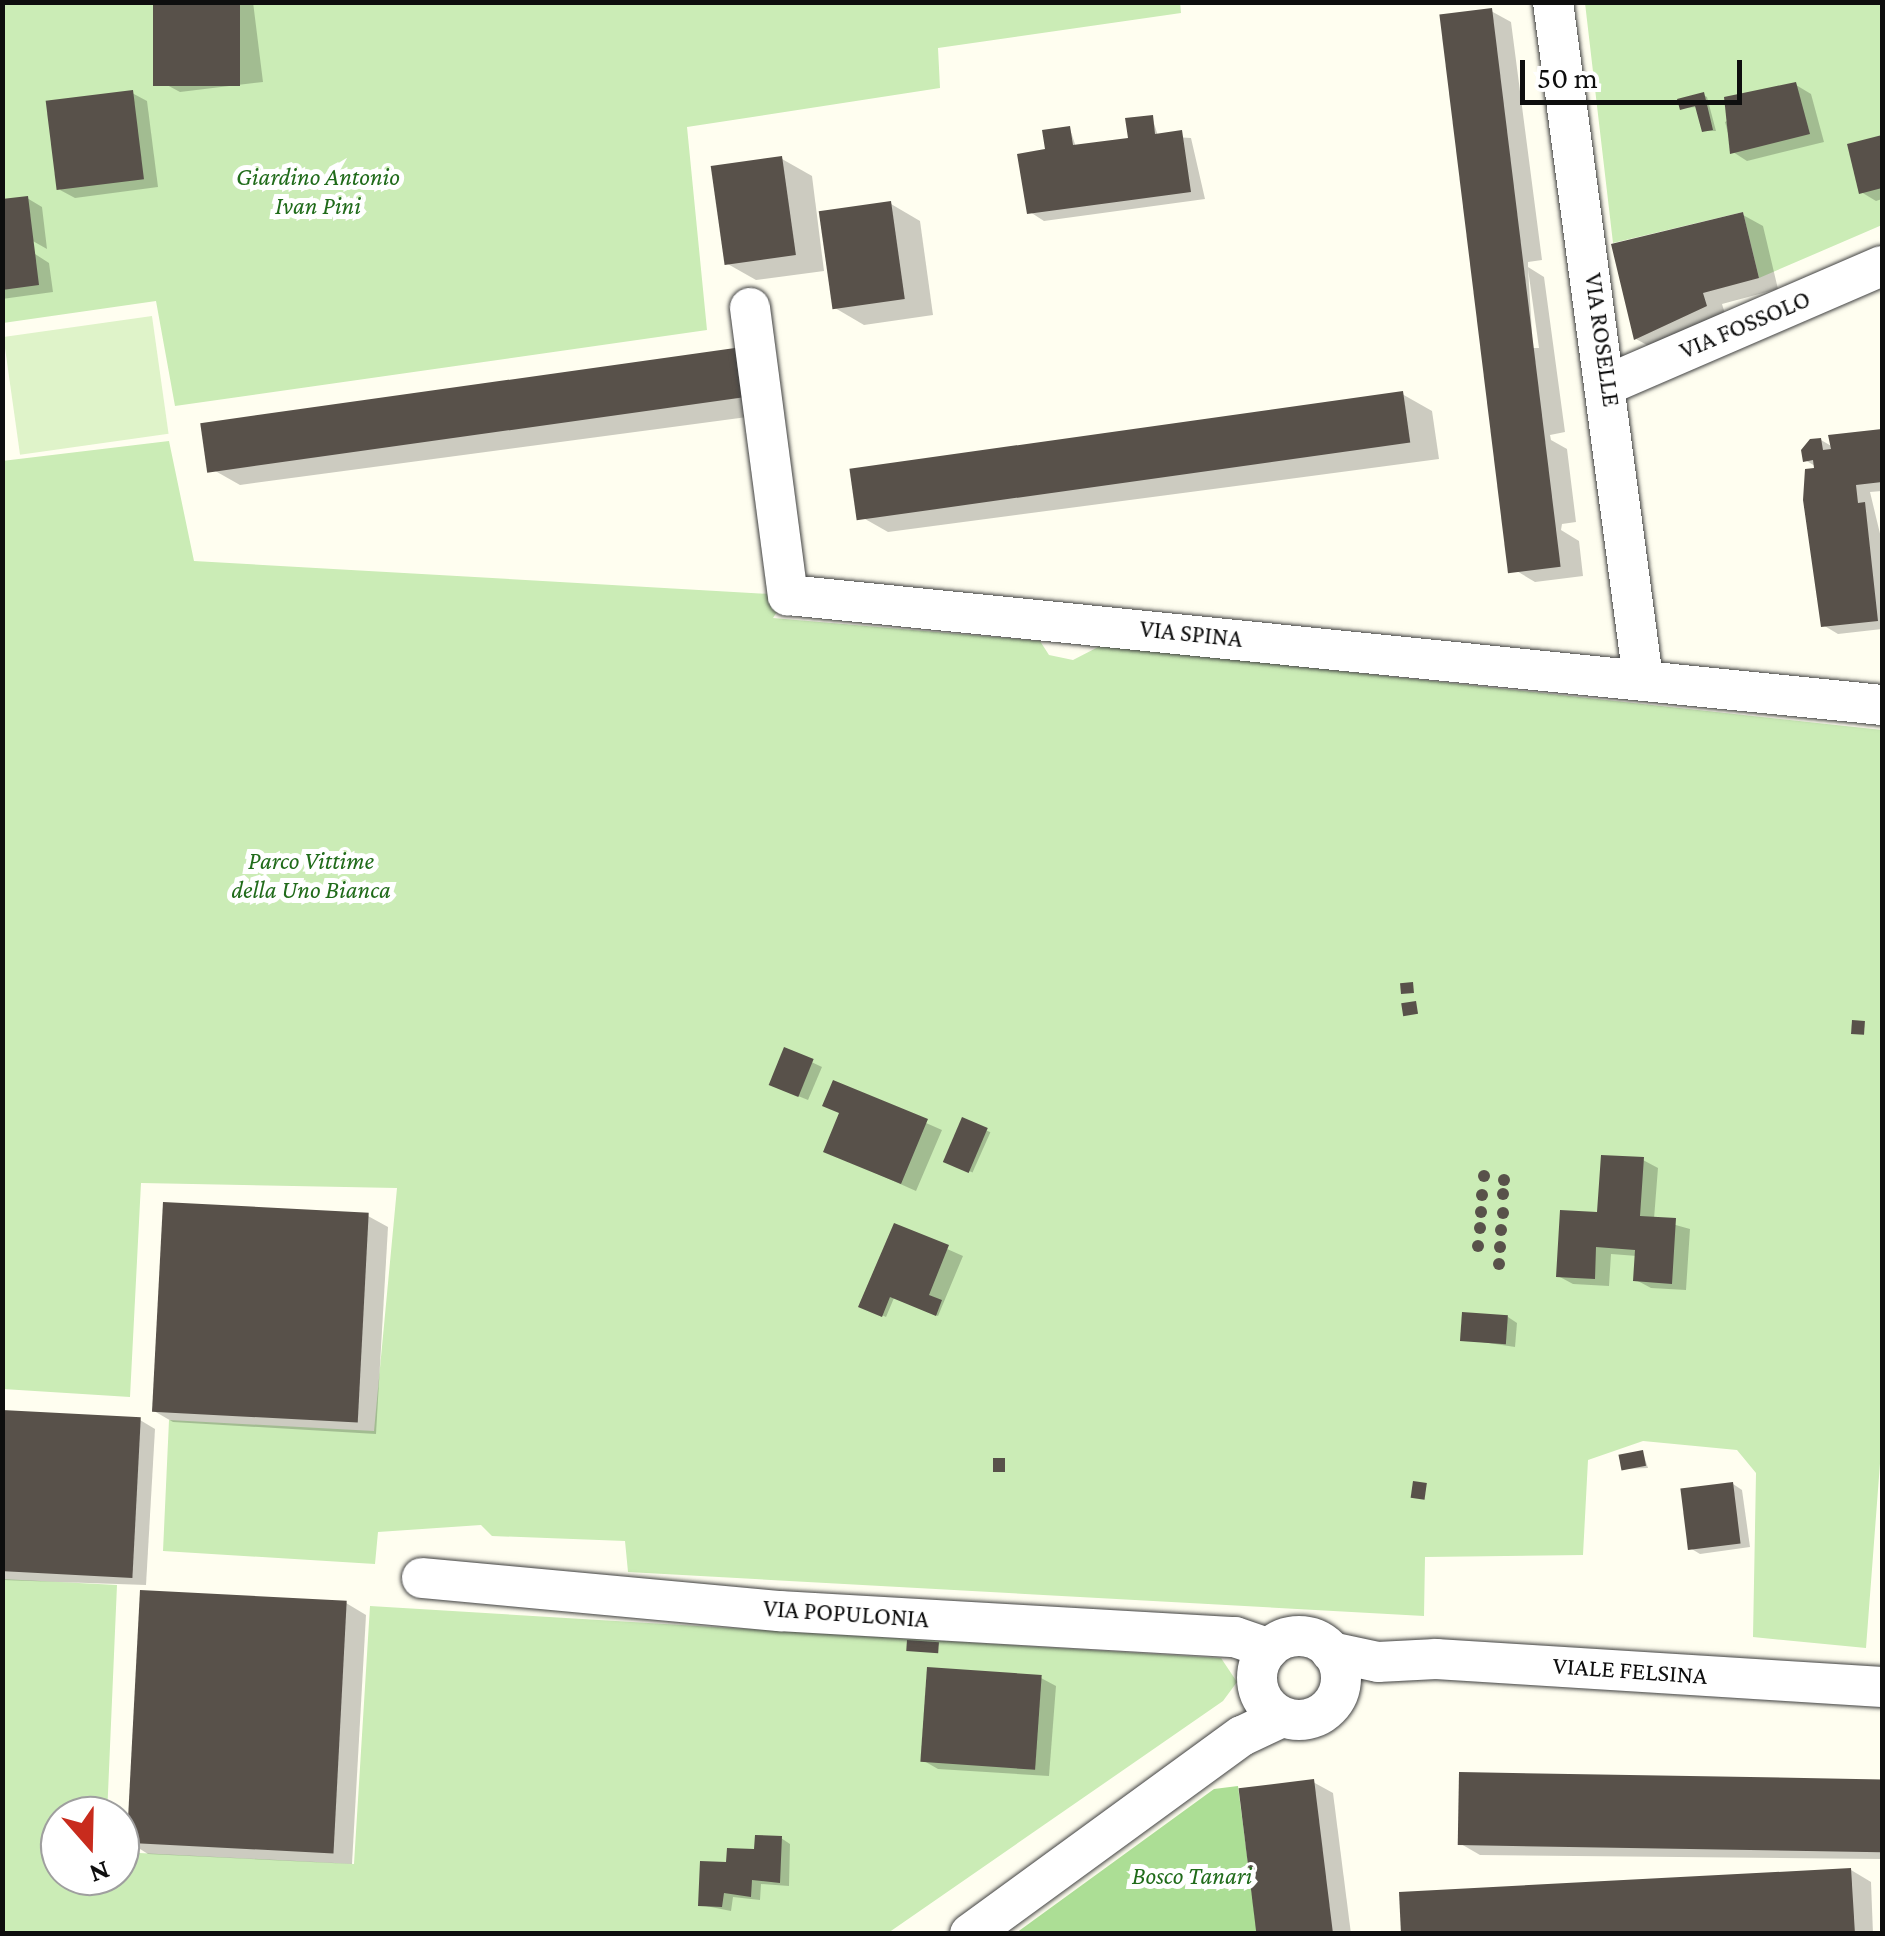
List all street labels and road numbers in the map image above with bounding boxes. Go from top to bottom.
street label: VIA ROSELLE [1578,271,1626,409]
street label: VIA FOSSOLO [1675,284,1815,366]
street label: VIA SPINA [1138,614,1244,654]
street label: VIA POPULONIA [762,1593,930,1635]
street label: VIALE FELSINA [1552,1651,1708,1691]

